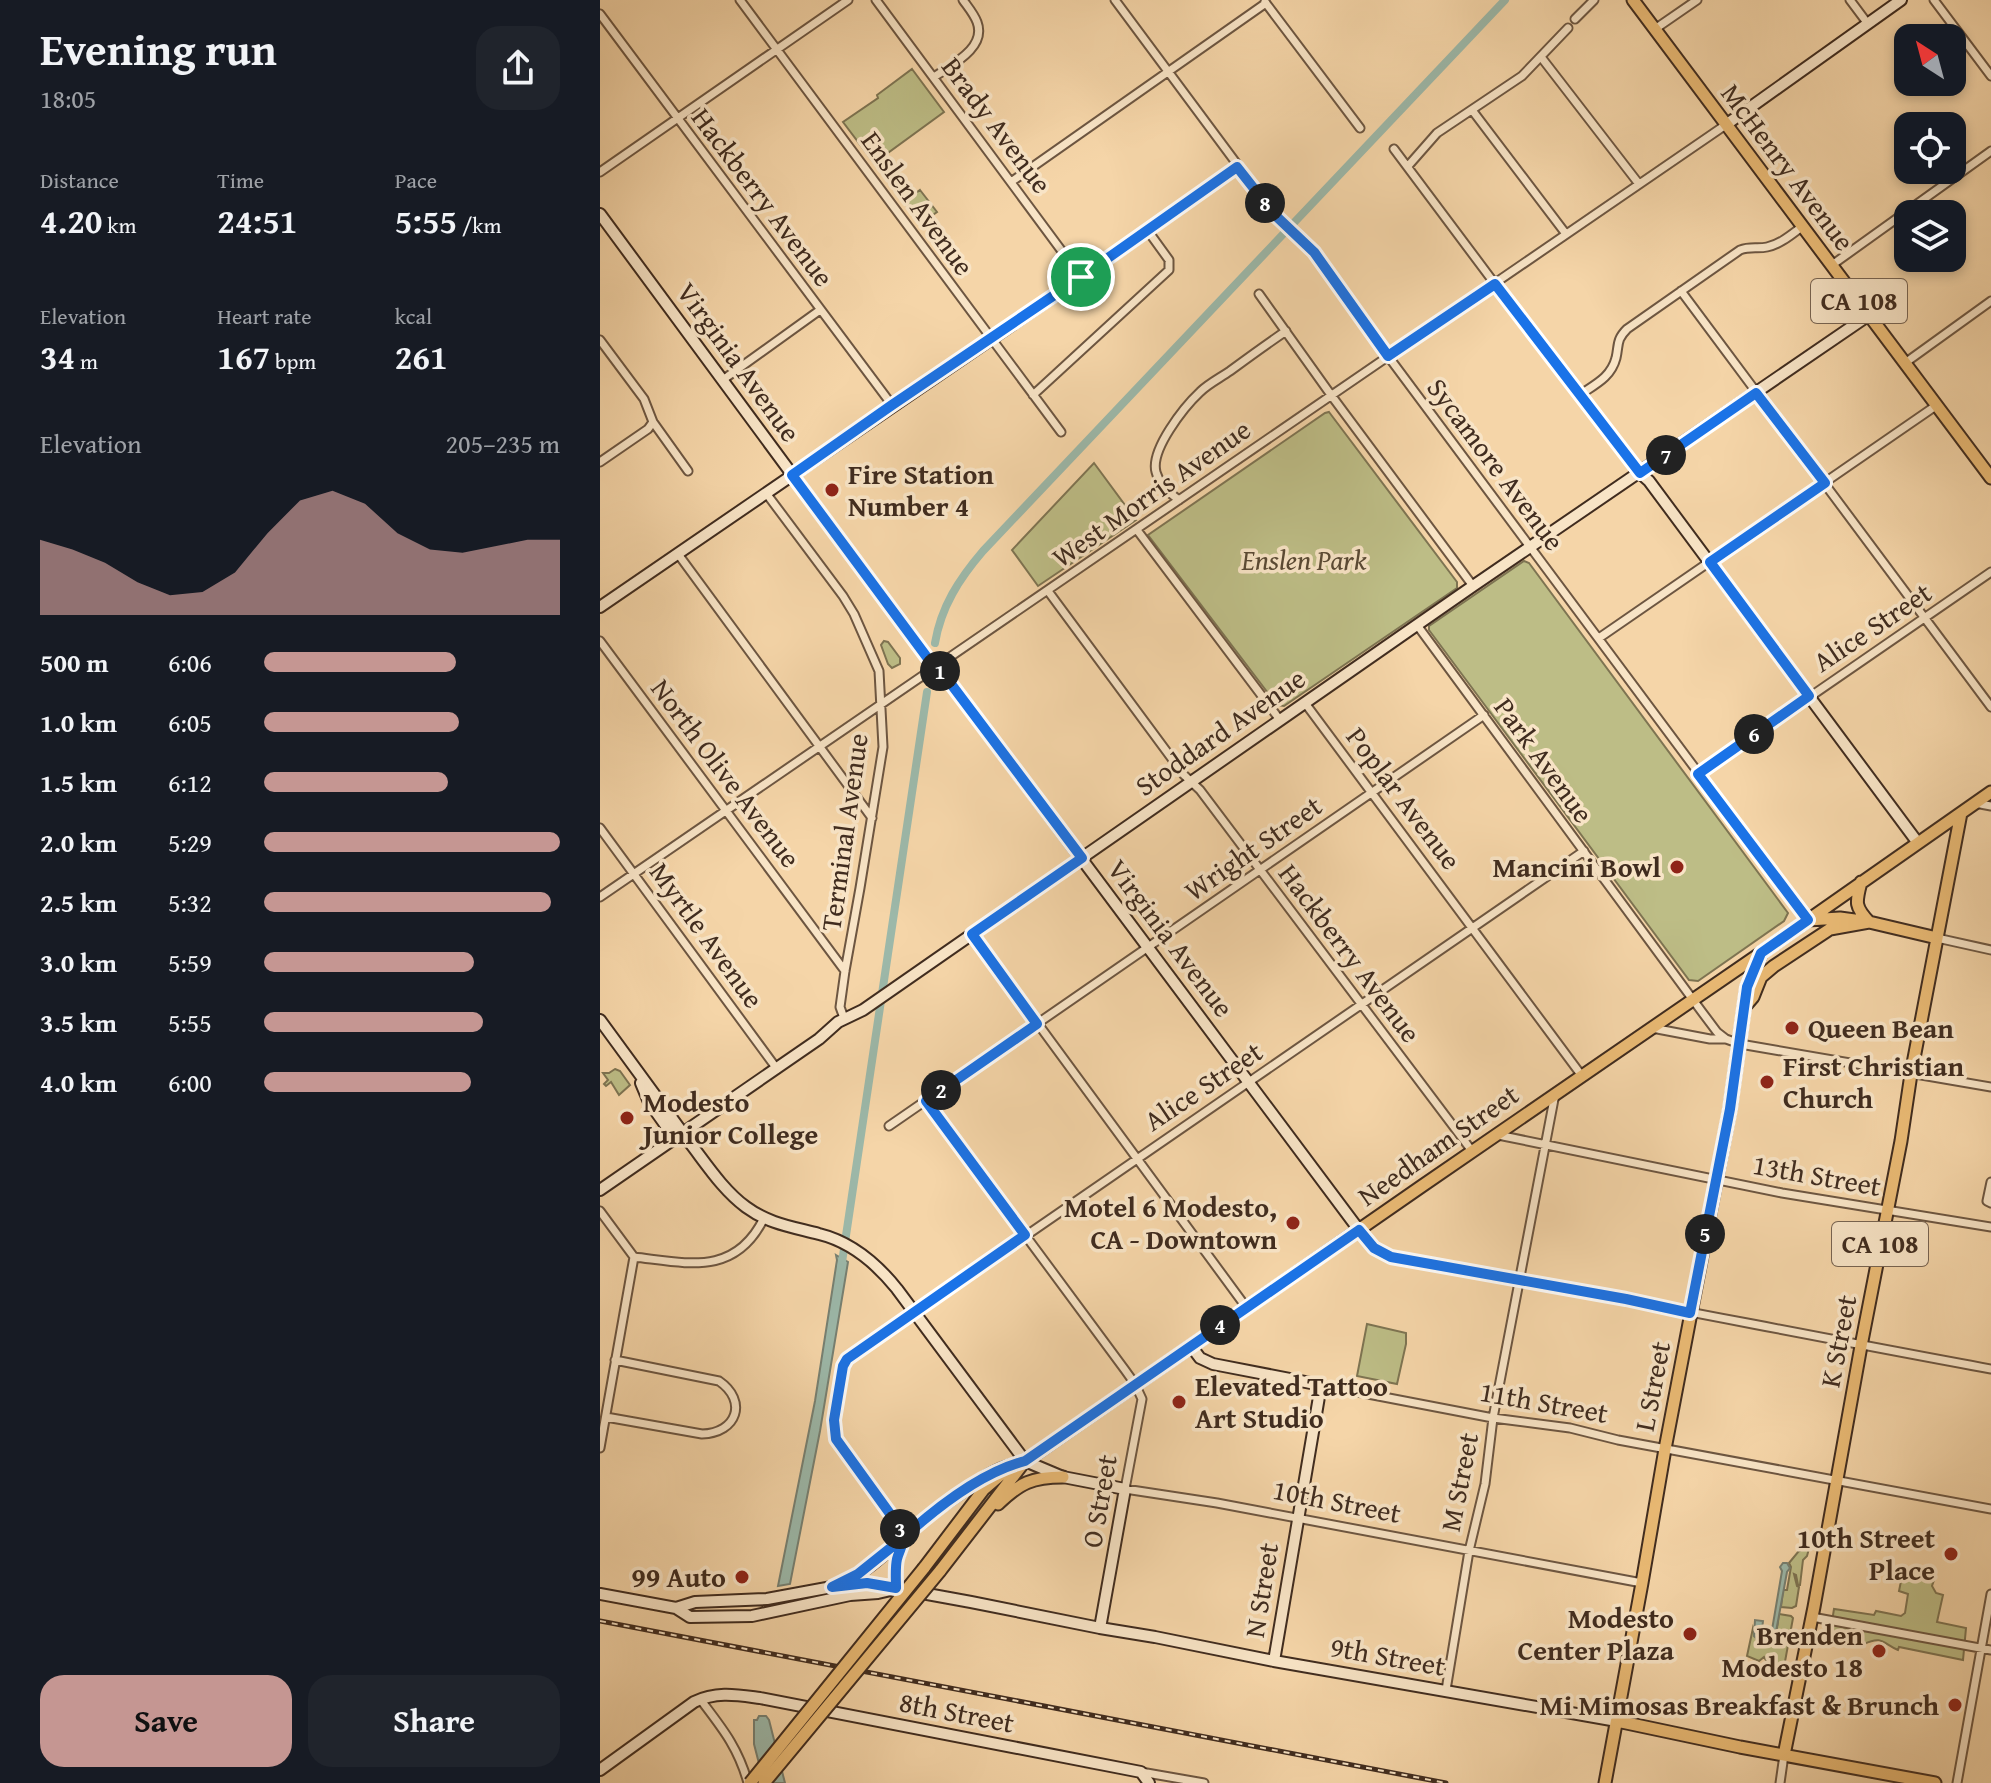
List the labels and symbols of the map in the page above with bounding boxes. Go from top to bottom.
north arrow [1894,24,1966,96]
street label: Brady Avenue [932,48,1062,202]
street label: McHenry Avenue [1712,74,1865,259]
street label: Hackberry Avenue [682,99,844,295]
street label: Enslen Avenue [852,122,985,283]
pin: 8 [1245,183,1285,223]
pin [1047,243,1115,311]
street label: Virginia Avenue [667,273,811,450]
road number: CA 108 [1811,279,1907,323]
street label: Sycamore Avenue [1418,369,1575,559]
street label: West Morris Avenue [1043,409,1259,577]
pin: 7 [1646,435,1686,475]
place label: Fire Station Number 4 [848,453,994,526]
marker: Fire Station Number 4 [823,481,841,499]
park label: Enslen Park [1240,539,1367,580]
street label: Alice Street [1804,572,1939,681]
pin: 1 [920,651,960,691]
street label: Stoddard Avenue [1126,658,1313,806]
street label: North Olive Avenue [642,670,811,876]
street label: Park Avenue [1485,688,1604,831]
pin: 6 [1734,714,1774,754]
street label: Poplar Avenue [1337,718,1472,878]
street label: Terminal Avenue [809,731,878,933]
street label: Wright Street [1176,785,1330,910]
place label: Mancini Bowl [1492,846,1661,887]
street label: Virginia Avenue [1098,850,1245,1025]
street label: Myrtle Avenue [640,853,774,1016]
street label: Hackberry Avenue [1269,855,1431,1051]
marker: Mancini Bowl [1668,858,1686,876]
place label: Queen Bean [1808,1007,1954,1048]
marker: Queen Bean [1783,1019,1801,1037]
street label: Alice Street [1135,1031,1270,1140]
place label: First Christian Church [1783,1045,1964,1118]
pin: 2 [921,1070,961,1110]
marker: First Christian Church [1758,1073,1776,1091]
street label: Needham Street [1349,1074,1527,1215]
place label: Modesto Junior College [639,1081,818,1154]
marker: Modesto Junior College [618,1109,636,1127]
street label: 13th Street [1750,1143,1885,1206]
place label: Motel 6 Modesto, CA - Downtown [1064,1186,1277,1259]
marker: Motel 6 Modesto, CA - Downtown [1284,1214,1302,1232]
pin: 5 [1685,1214,1725,1254]
road number: CA 108 [1832,1222,1928,1266]
street label: K Street [1808,1291,1867,1391]
pin: 4 [1200,1305,1240,1345]
street label: L Street [1623,1337,1680,1434]
place label: Elevated Tattoo Art Studio [1195,1365,1388,1438]
street label: 11th Street [1477,1370,1612,1433]
marker: Elevated Tattoo Art Studio [1170,1393,1188,1411]
street label: M Street [1429,1429,1488,1535]
street label: O Street [1070,1451,1127,1551]
street label: 10th Street [1270,1468,1405,1533]
pin: 3 [880,1509,920,1549]
place label: 10th Street Place [1797,1517,1935,1590]
street label: N Street [1233,1540,1288,1640]
marker: 10th Street Place [1942,1545,1960,1563]
place label: 99 Auto [631,1556,726,1597]
marker: 99 Auto [733,1568,751,1586]
place label: Modesto Center Plaza [1517,1597,1675,1670]
place label: Brenden Modesto 18 [1721,1614,1863,1687]
street label: 9th Street [1327,1625,1449,1686]
marker: Modesto Center Plaza [1681,1625,1699,1643]
marker: Brenden Modesto 18 [1870,1642,1888,1660]
street label: 8th Street [896,1680,1018,1743]
place label: Mi Mimosas Breakfast & Brunch [1540,1684,1939,1725]
marker: Mi Mimosas Breakfast & Brunch [1946,1696,1964,1714]

